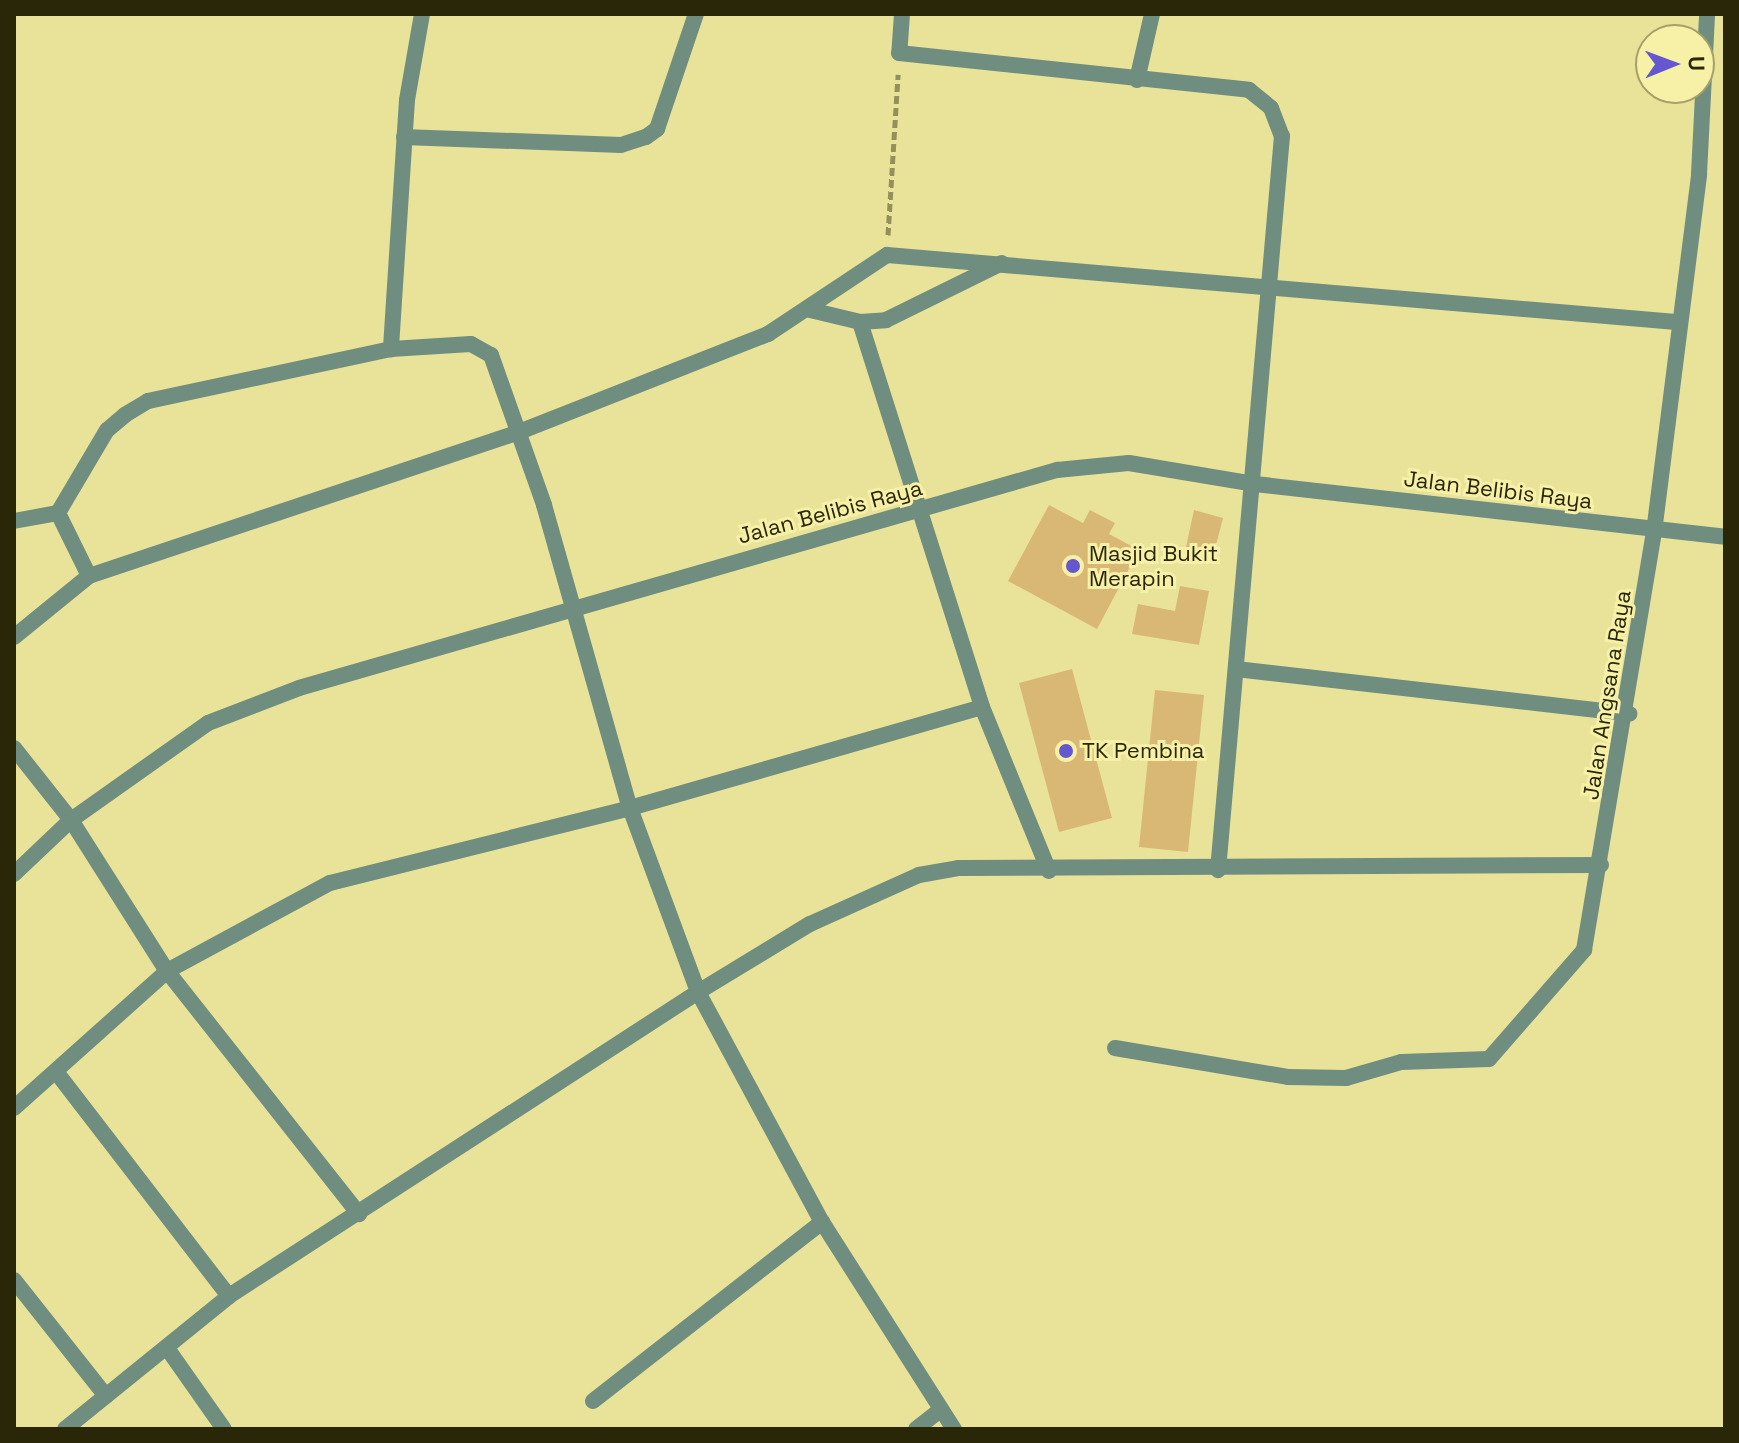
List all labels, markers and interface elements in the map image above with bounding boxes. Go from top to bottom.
north arrow [1635,24,1715,104]
text: U [1683,56,1711,71]
street label: Jalan Belibis Raya [1402,465,1594,515]
street label: Jalan Belibis Raya [735,475,925,549]
place label: Masjid Bukit Merapin [1089,540,1218,592]
marker: Masjid Bukit Merapin [1064,557,1082,575]
street label: Jalan Angsana Raya [1577,588,1637,802]
place label: TK Pembina [1082,738,1205,764]
marker: TK Pembina [1057,742,1075,760]

